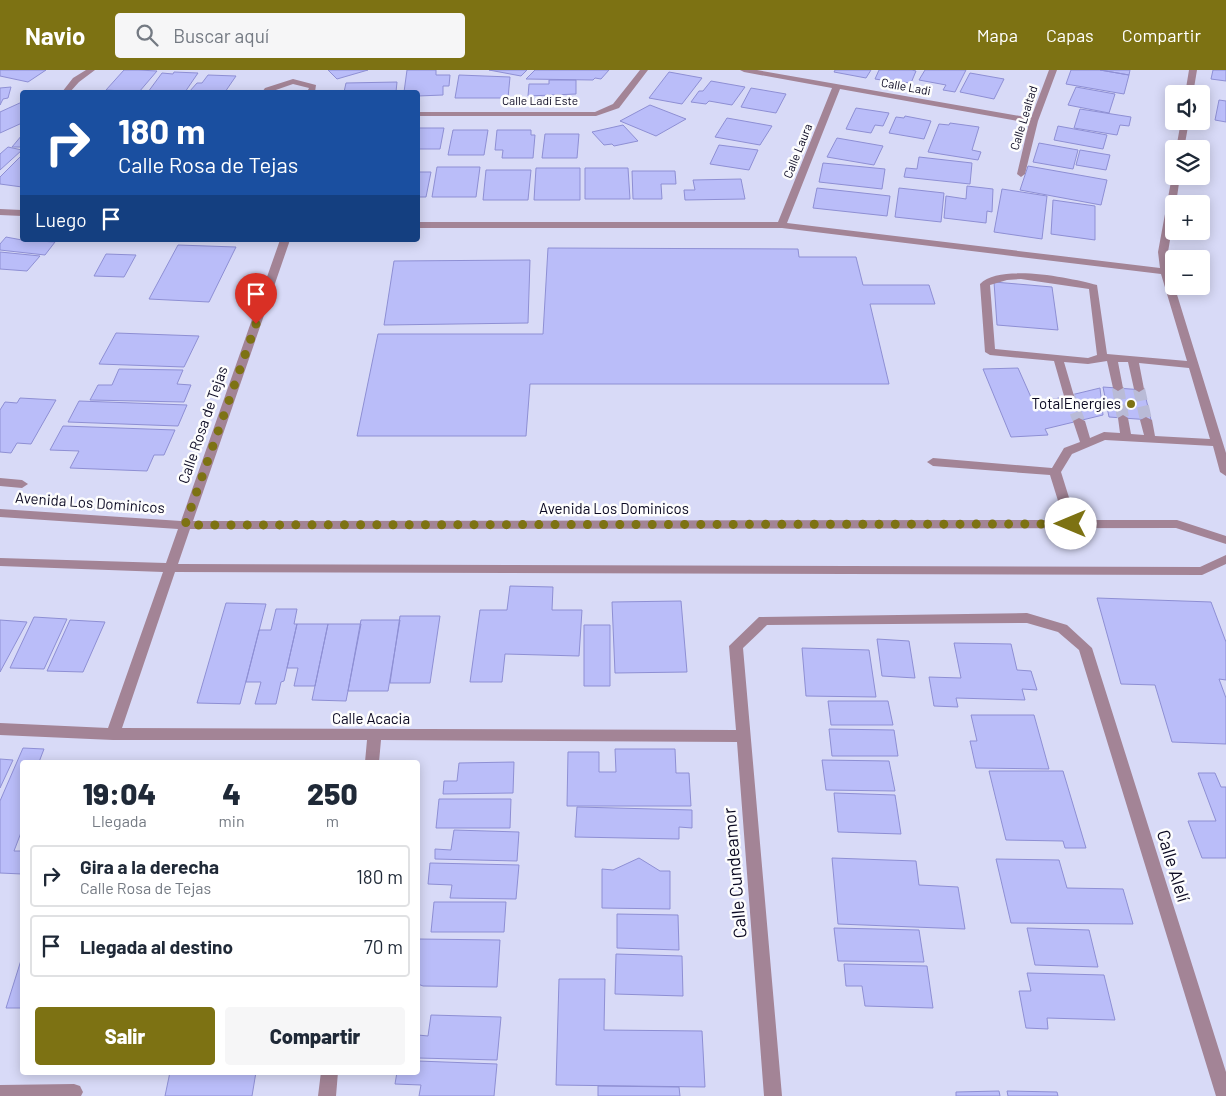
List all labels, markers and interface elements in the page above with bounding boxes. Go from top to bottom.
search box [115,13,465,58]
text: Navio [25,21,85,50]
icon: search [133,21,161,49]
text: Buscar aquí [173,24,269,47]
text: Mapa [977,24,1018,46]
text: Capas [1046,24,1094,46]
text: Compartir [1122,24,1201,46]
street label: Calle Ladi [880,75,932,97]
street label: Calle Lealtad [1007,84,1039,152]
map controls [1165,85,1210,295]
button: sound [1165,85,1210,130]
street label: Calle Ladi Este [502,93,578,107]
text: 180 m [118,109,206,151]
icon: right [35,110,100,175]
street label: Calle Laura [780,121,814,180]
button: layers [1165,140,1210,185]
text: Calle Rosa de Tejas [118,151,298,177]
button: + [1165,195,1210,240]
icon: arrive [97,205,125,233]
text: Luego [35,208,87,231]
button: − [1165,250,1210,295]
pin [235,273,277,324]
icon: arrive [242,280,270,308]
street label: Calle Rosa de Tejas [174,364,231,486]
place label: TotalEnergies [1032,394,1121,412]
marker: TotalEnergies [1125,398,1137,410]
street label: Avenida Los Dominicos [15,488,165,516]
position arrow [1044,497,1096,549]
street label: Avenida Los Dominicos [539,499,689,517]
street label: Calle Acacia [332,709,410,727]
text: 19:04 [82,775,156,811]
text: 4 [222,775,241,811]
text: 250 [307,775,358,811]
street label: Calle Cundeamor [717,806,751,939]
text: Llegada [92,811,147,830]
text: min [219,811,245,830]
text: m [326,811,339,830]
street label: Calle Alelí [1153,827,1195,905]
text: Gira a la derecha [80,855,219,878]
icon: right [37,862,65,890]
text: 180 m [356,865,403,888]
text: Calle Rosa de Tejas [80,878,211,897]
icon: arrive [37,932,65,960]
text: Llegada al destino [80,935,233,958]
text: 70 m [364,935,403,958]
button: Salir [35,1007,215,1065]
button: Compartir [225,1007,405,1065]

